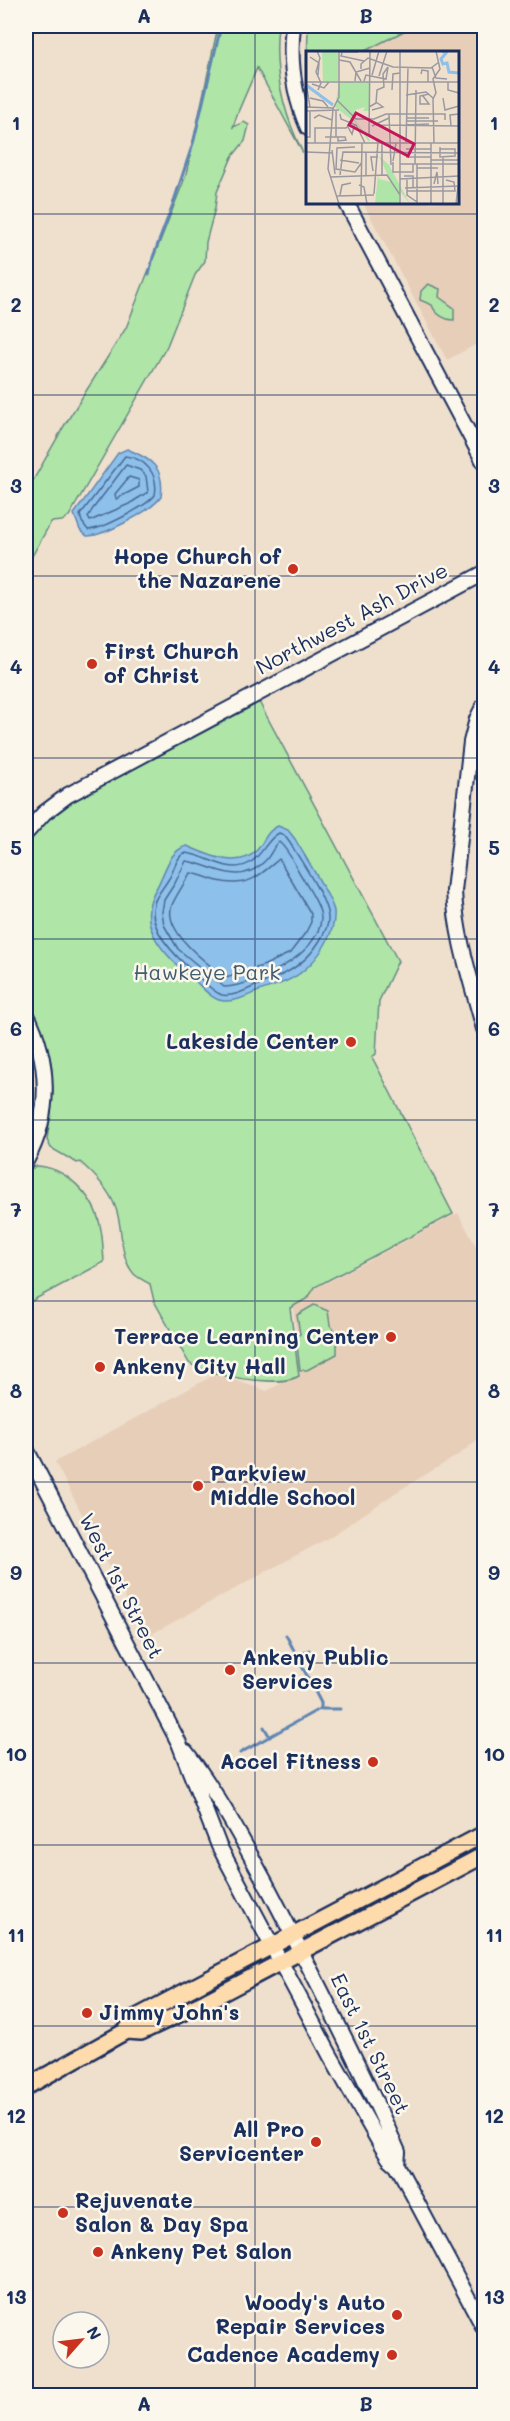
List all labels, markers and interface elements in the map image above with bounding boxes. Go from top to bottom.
text: A [137,2,151,28]
text: B [359,2,373,28]
inset map [306,51,459,204]
text: 1 [12,109,20,135]
text: 1 [490,109,498,135]
text: 2 [10,291,22,317]
text: 2 [488,291,500,317]
text: 3 [10,472,22,498]
text: 3 [488,472,500,498]
place label: Hope Church of the Nazarene [113,542,282,593]
street label: Northwest Ash Drive [251,556,452,680]
marker: Hope Church of the Nazarene [286,562,300,576]
place label: First Church of Christ [104,637,238,688]
text: 4 [10,653,23,679]
text: 4 [488,653,501,679]
marker: First Church of Christ [85,657,99,671]
text: 5 [10,834,22,860]
text: 5 [488,834,500,860]
park label: Hawkeye Park [134,958,280,985]
text: 6 [10,1015,22,1041]
text: 6 [488,1015,500,1041]
place label: Lakeside Center [166,1027,339,1054]
marker: Lakeside Center [344,1035,358,1049]
text: 7 [10,1196,22,1222]
text: 7 [488,1196,500,1222]
place label: Terrace Learning Center [114,1322,379,1349]
marker: Terrace Learning Center [384,1330,398,1344]
place label: Ankeny City Hall [112,1352,286,1380]
marker: Ankeny City Hall [93,1360,107,1374]
text: 8 [10,1377,22,1403]
text: 8 [488,1377,500,1403]
place label: Parkview Middle School [210,1459,356,1510]
marker: Parkview Middle School [191,1479,205,1493]
street label: West 1st Street [74,1508,171,1663]
text: 9 [10,1559,22,1585]
text: 9 [488,1559,500,1585]
place label: Ankeny Public Services [242,1643,389,1694]
marker: Ankeny Public Services [223,1663,237,1677]
text: 10 [5,1740,27,1766]
text: 10 [483,1740,505,1766]
place label: Accel Fitness [220,1747,361,1774]
marker: Accel Fitness [366,1755,380,1769]
text: 11 [7,1921,25,1947]
text: 11 [485,1921,503,1947]
street label: East 1st Street [326,1968,417,2118]
place label: Jimmy John's [99,1998,239,2026]
marker: Jimmy John's [80,2006,94,2020]
text: 12 [6,2102,26,2128]
text: 12 [484,2102,504,2128]
place label: All Pro Servicenter [179,2115,304,2166]
marker: All Pro Servicenter [309,2135,323,2149]
place label: Rejuvenate Salon & Day Spa [75,2186,249,2238]
marker: Rejuvenate Salon & Day Spa [56,2206,70,2220]
place label: Ankeny Pet Salon [110,2237,292,2265]
marker: Ankeny Pet Salon [91,2245,105,2259]
text: 13 [6,2283,26,2309]
text: 13 [484,2283,504,2309]
place label: Woody's Auto Repair Services [215,2288,385,2339]
marker: Woody's Auto Repair Services [390,2308,404,2322]
north arrow [51,2310,111,2370]
text: N [83,2322,107,2343]
place label: Cadence Academy [187,2340,380,2368]
marker: Cadence Academy [385,2348,399,2362]
text: A [137,2390,151,2416]
text: B [359,2390,373,2416]

